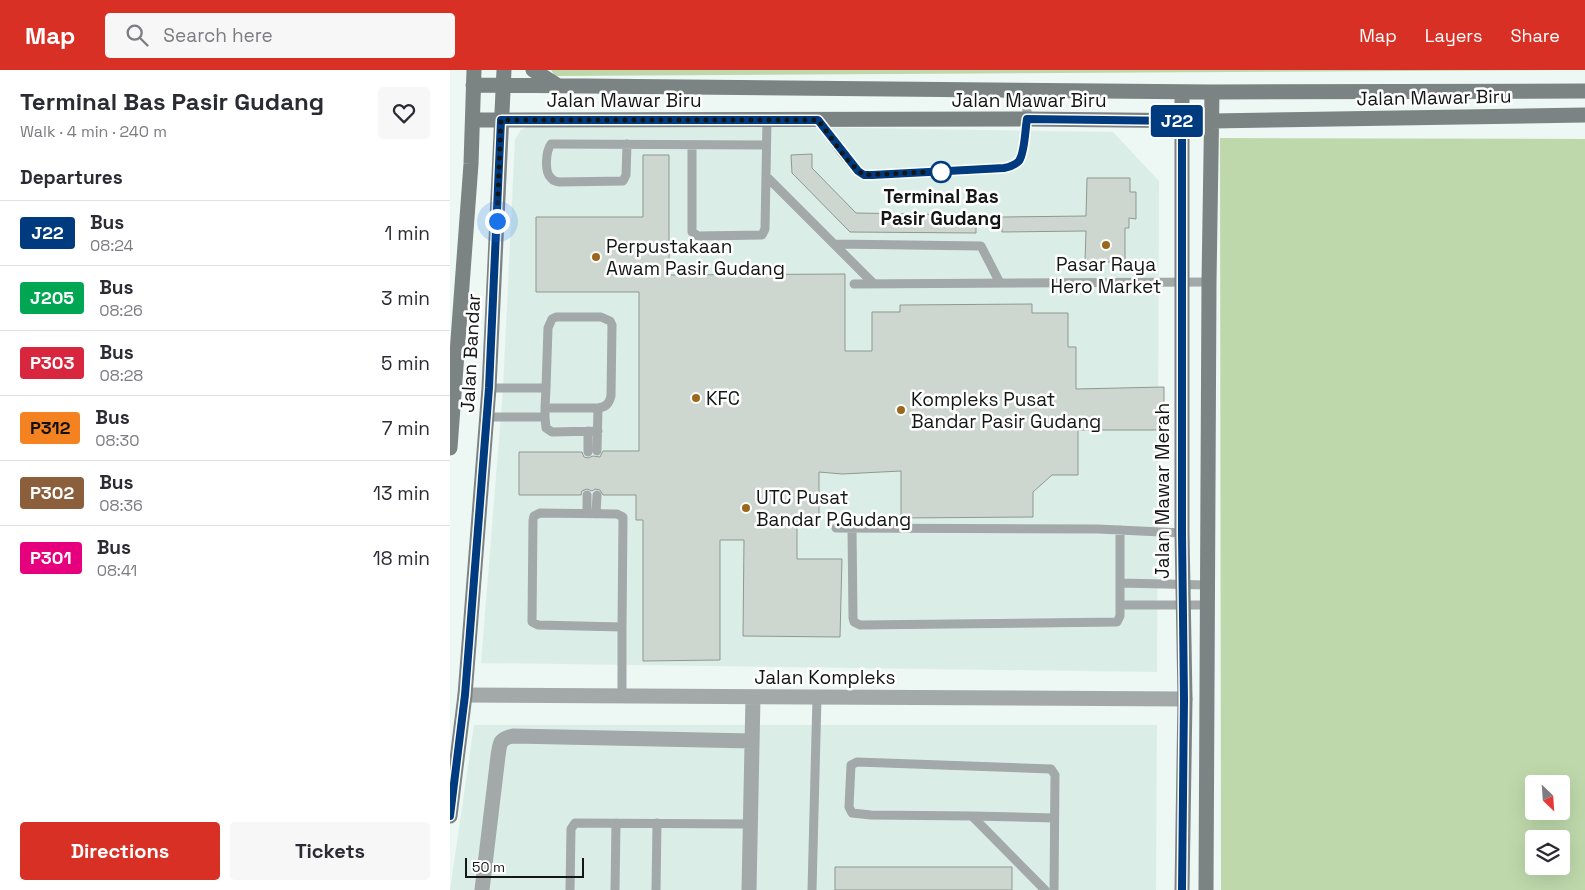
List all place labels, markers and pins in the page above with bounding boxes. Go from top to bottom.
marker: Terminal Bas Pasir Gudang [930,161,952,183]
place label: Terminal Bas Pasir Gudang [881,184,1001,231]
place label: Perpustakaan Awam Pasir Gudang [606,234,785,281]
marker: Pasar Raya Hero Market [1100,239,1112,251]
marker: Perpustakaan Awam Pasir Gudang [590,251,602,263]
place label: Pasar Raya Hero Market [1050,252,1162,299]
place label: KFC [706,386,740,411]
place label: Kompleks Pusat Bandar Pasir Gudang [911,387,1101,434]
marker: KFC [690,392,702,404]
marker: Kompleks Pusat Bandar Pasir Gudang [895,404,907,416]
place label: UTC Pusat Bandar P.Gudang [756,485,911,532]
marker: UTC Pusat Bandar P.Gudang [740,502,752,514]

